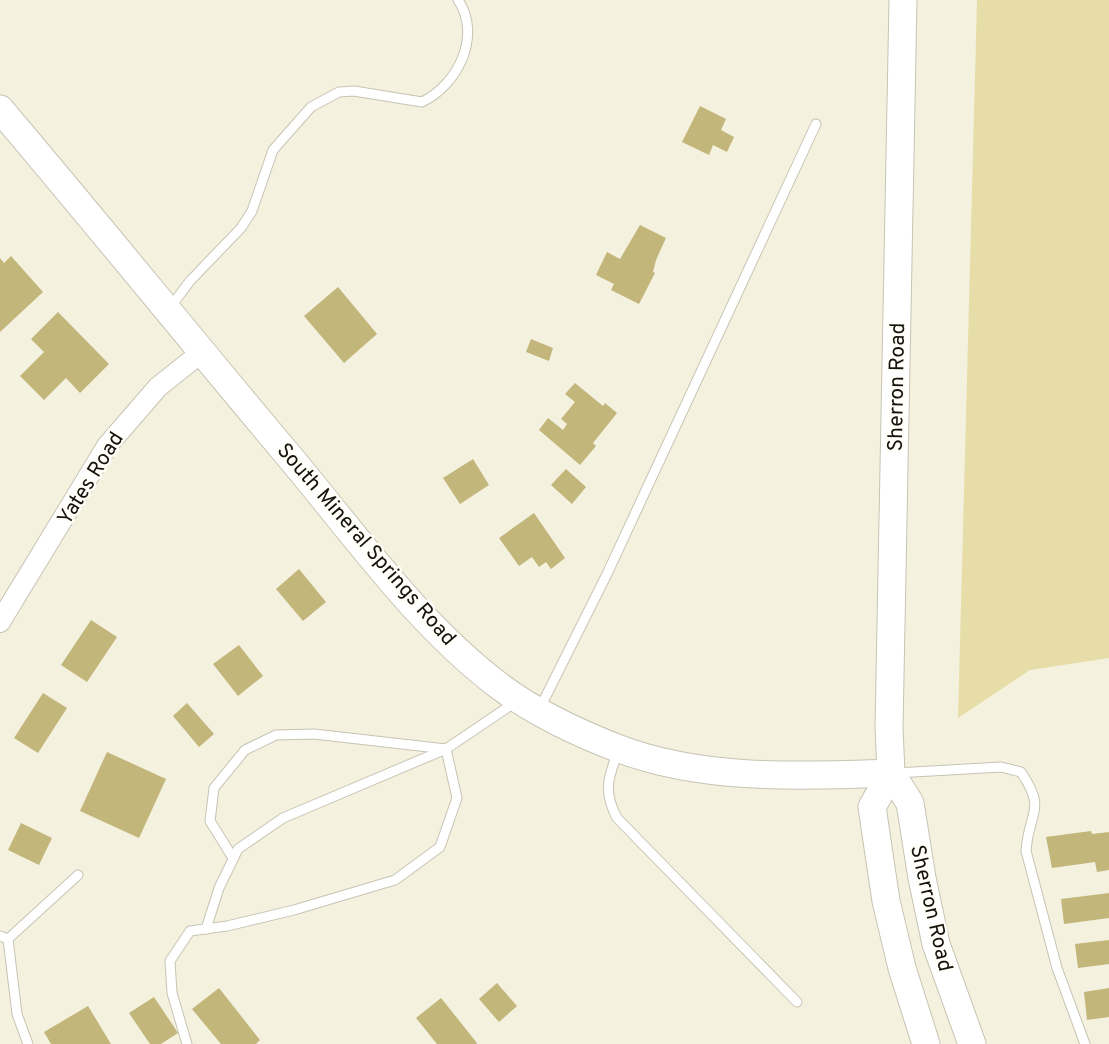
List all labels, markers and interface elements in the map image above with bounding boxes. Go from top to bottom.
street label: Sherron Road [883,322,912,452]
street label: Yates Road [52,427,131,530]
street label: South Mineral Springs Road [270,438,461,652]
street label: Sherron Road [903,842,958,974]

